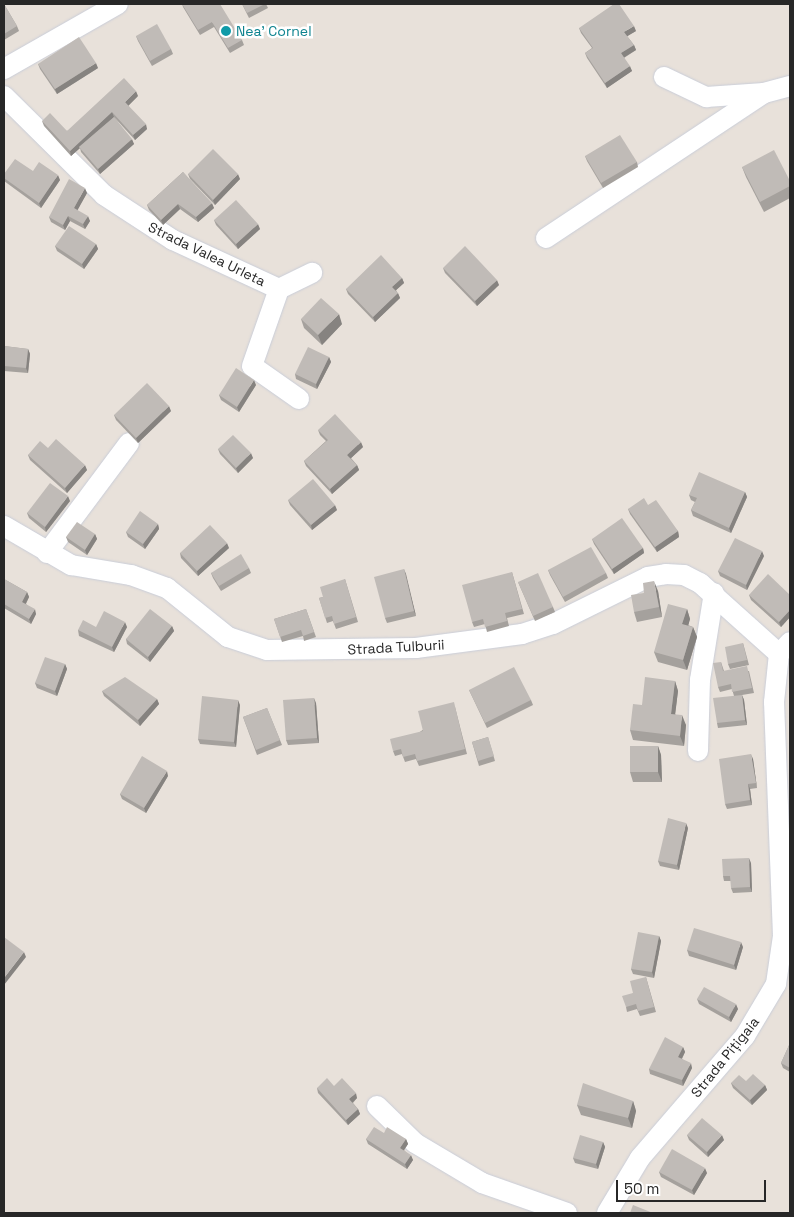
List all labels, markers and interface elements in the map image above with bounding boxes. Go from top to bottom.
place label: Nea' Cornel [236,23,312,39]
marker: Nea' Cornel [220,25,232,37]
street label: Strada Valea Urleta [145,218,269,290]
street label: Strada Tulburii [347,636,445,658]
street label: Strada Pițigaia [687,1013,763,1101]
scale bar [619,1170,769,1202]
text: 50 m [624,1179,659,1198]

